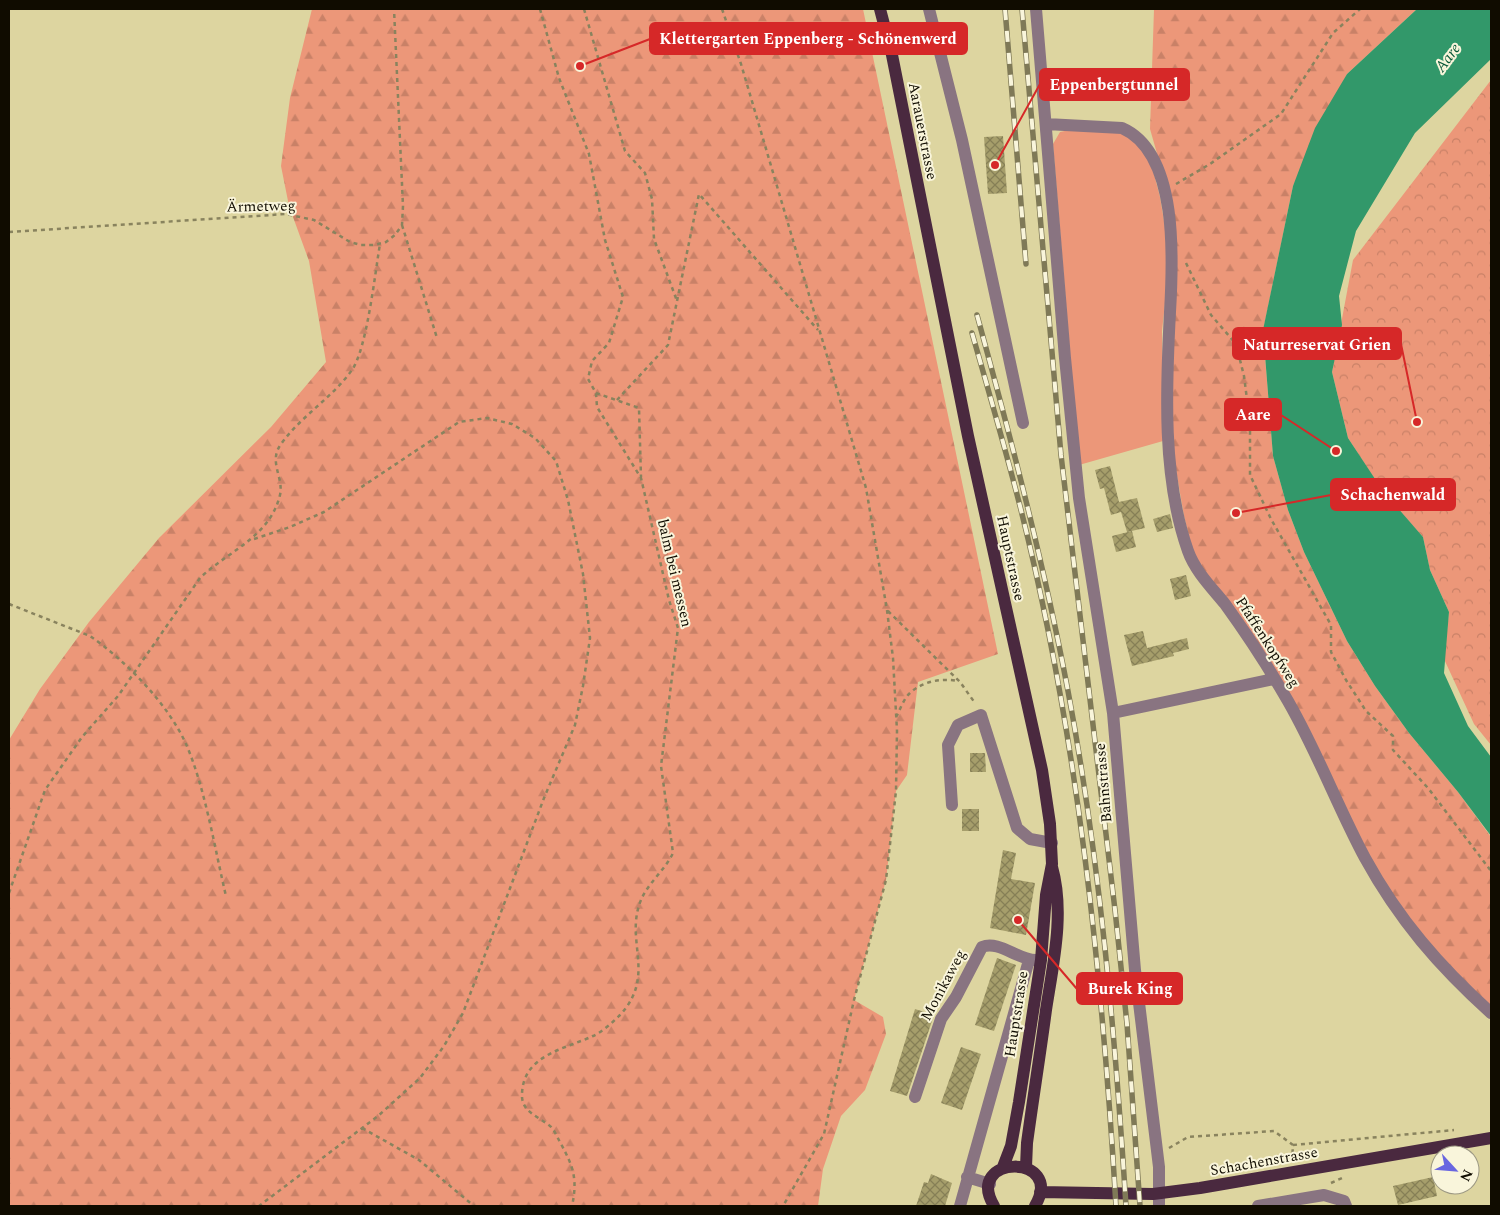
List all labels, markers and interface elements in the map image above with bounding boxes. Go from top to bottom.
callout: Klettergarten Eppenberg - Schönenwerd [650,23,967,54]
text: Klettergarten Eppenberg - Schönenwerd [659,27,957,51]
water label: Aare [1428,38,1467,78]
callout: Eppenbergtunnel [1040,69,1189,100]
text: Eppenbergtunnel [1049,73,1179,97]
street label: Aarauerstrasse [902,80,943,182]
street label: Ärmetweg [226,194,296,219]
callout: Naturreservat Grien [1233,328,1401,359]
text: Naturreservat Grien [1243,333,1391,357]
callout: Aare [1225,399,1281,430]
text: Aare [1235,403,1271,427]
callout: Schachenwald [1331,479,1455,510]
text: Schachenwald [1341,483,1445,507]
street label: Hauptstrasse [990,513,1031,603]
street label: balm bei messen [651,517,698,630]
street label: Pfaffenkopfweg [1229,592,1306,692]
street label: Bahnstrasse [1089,742,1118,824]
street label: Monikaweg [915,945,972,1025]
street label: Hauptstrasse [998,969,1035,1059]
callout: Burek King [1077,973,1182,1004]
text: Burek King [1087,977,1173,1001]
street label: Schachenstrasse [1209,1141,1320,1182]
north arrow [1430,1145,1480,1195]
text: N [1454,1166,1478,1185]

